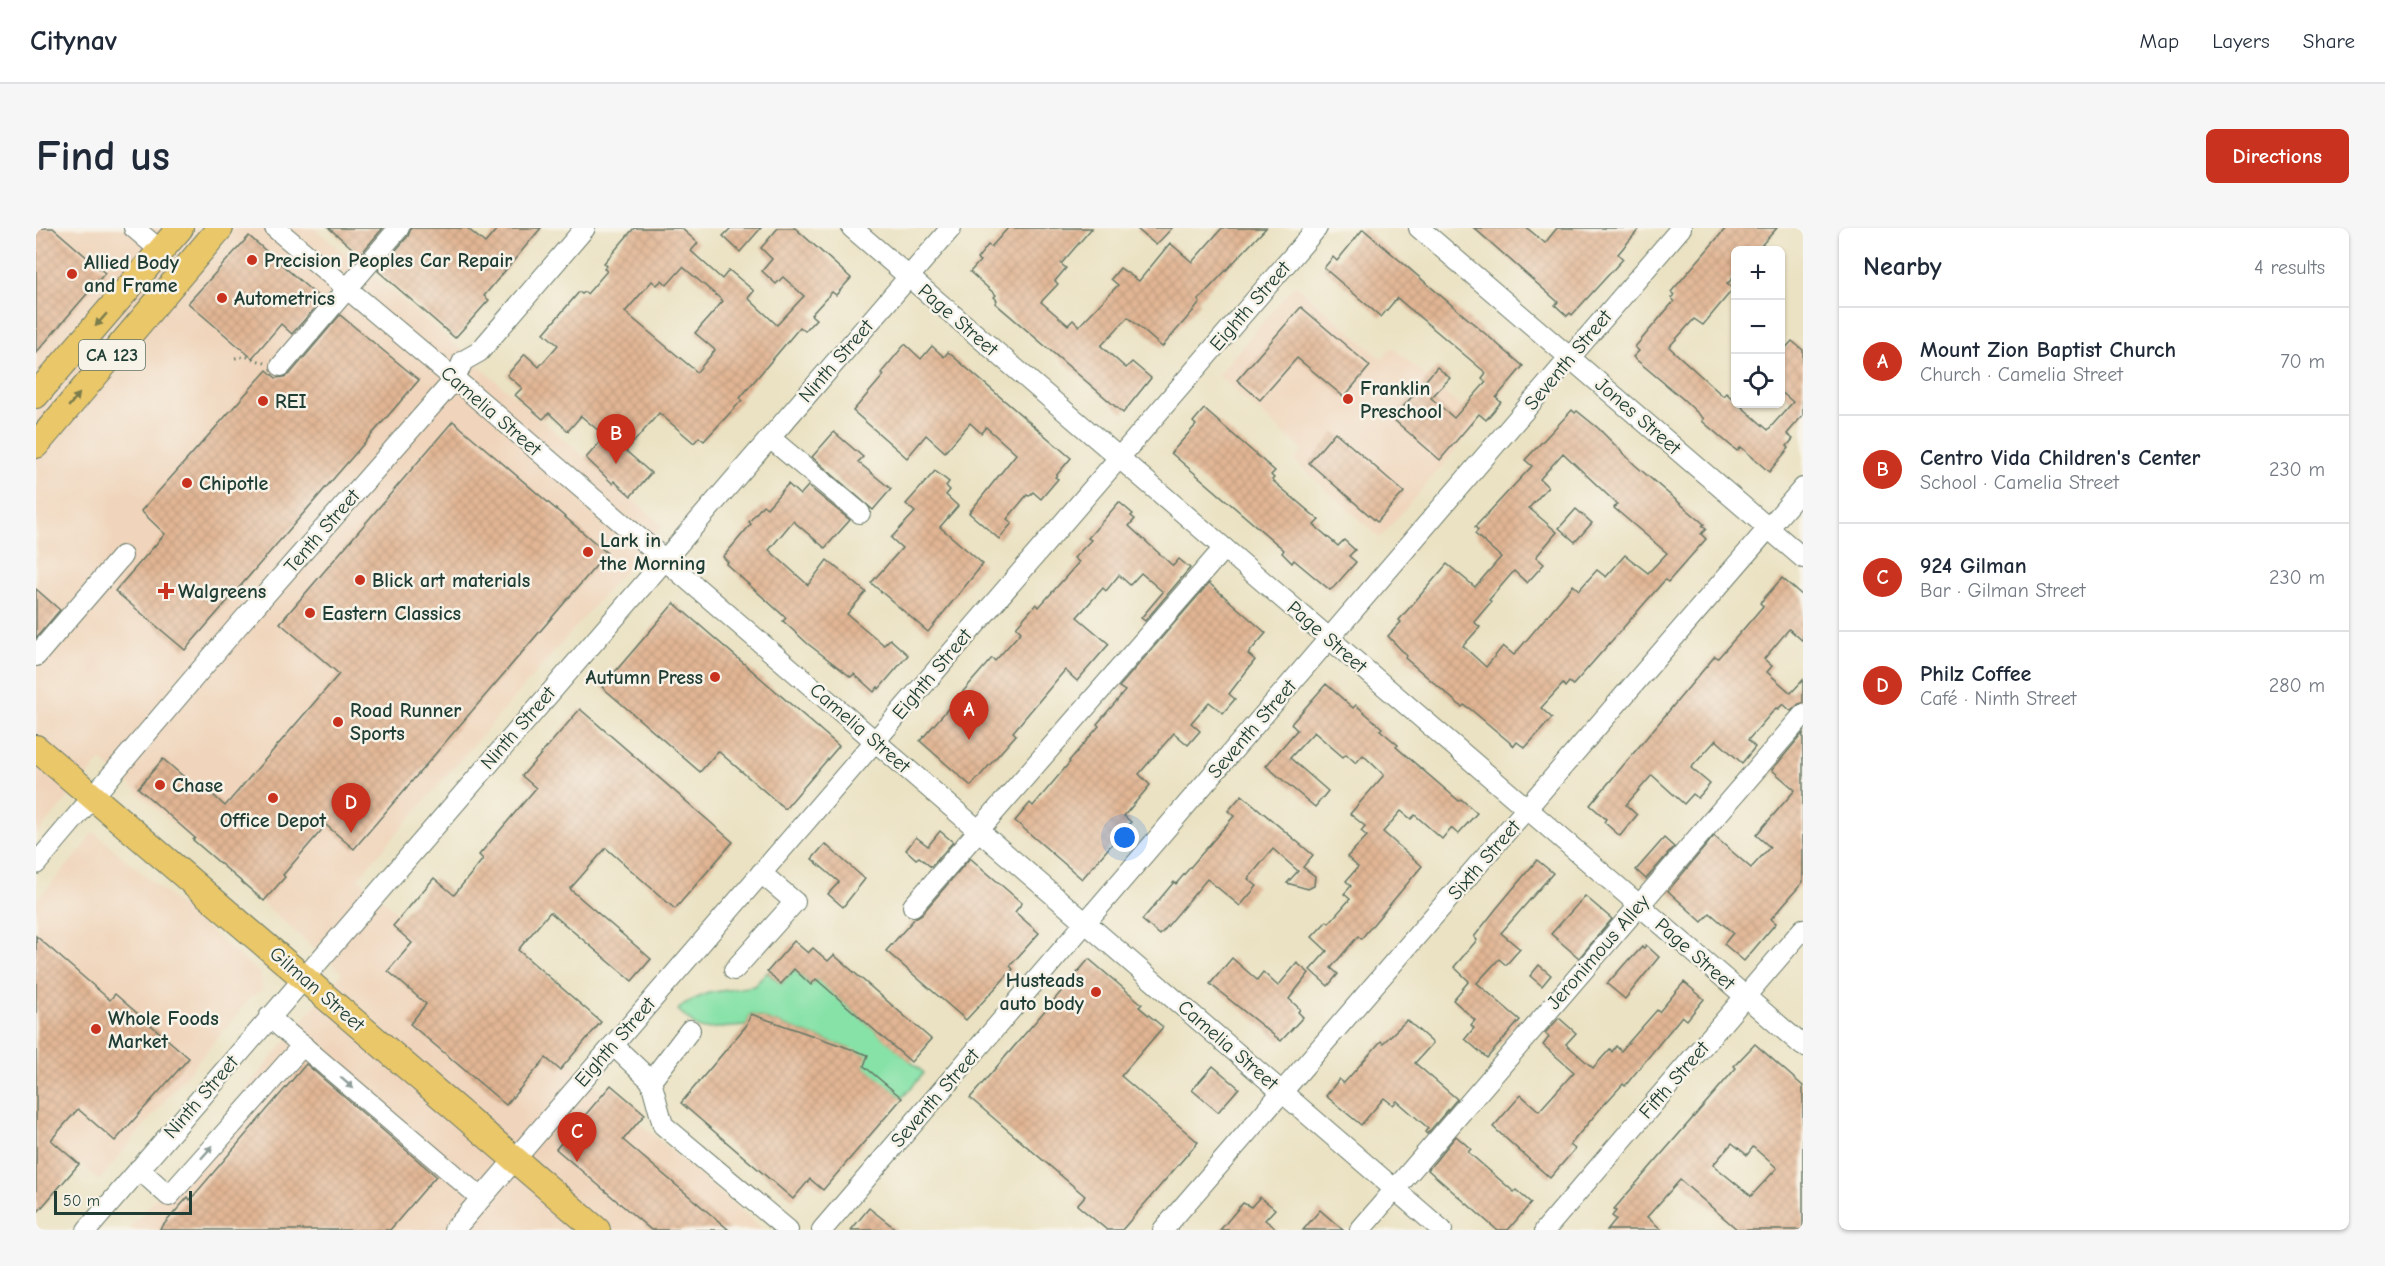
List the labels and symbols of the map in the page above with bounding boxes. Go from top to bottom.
place label: Precision Peoples Car Repair [264,249,512,272]
place label: Allied Body and Frame [84,251,180,297]
marker: Precision Peoples Car Repair [245,253,259,267]
street label: Eighth Street [1205,256,1296,355]
marker: Allied Body and Frame [65,267,79,281]
street label: Page Street [913,279,1004,362]
place label: Autometrics [234,287,335,310]
marker: Autometrics [215,291,229,305]
street label: Seventh Street [1520,304,1617,415]
one-way arrow [94,312,107,328]
street label: Ninth Street [794,314,879,407]
road number: CA 123 [79,340,145,370]
street label: Camelia Street [436,361,547,462]
street label: Jones Street [1590,373,1686,460]
place label: Franklin Preschool [1360,377,1442,423]
place label: REI [275,390,307,413]
marker: Franklin Preschool [1341,392,1355,406]
one-way arrow [67,393,80,408]
marker: REI [256,394,270,408]
pin: B [596,414,636,464]
place label: Chipotle [199,472,268,495]
marker: Chipotle [180,476,194,490]
street label: Tenth Street [279,484,365,577]
place label: Lark in the Morning [599,529,706,575]
marker: Lark in the Morning [581,545,595,559]
place label: Blick art materials [372,569,530,592]
marker: Blick art materials [353,573,367,587]
place label: Walgreens [178,580,266,603]
marker: Walgreens [159,584,173,598]
street label: Page Street [1282,596,1373,679]
place label: Eastern Classics [322,602,461,625]
marker: Eastern Classics [303,606,317,620]
street label: Eighth Street [887,623,977,724]
place label: Autumn Press [585,666,703,689]
marker: Autumn Press [708,670,722,684]
street label: Seventh Street [1203,674,1302,783]
street label: Camelia Street [805,678,916,779]
street label: Ninth Street [476,681,561,774]
pin: A [950,690,988,740]
place label: Road Runner Sports [350,699,461,745]
marker: Road Runner Sports [331,715,345,729]
place label: Chase [172,774,223,797]
marker: Chase [153,778,167,792]
pin: D [332,784,370,833]
marker: Office Depot [266,791,280,805]
place label: Office Depot [220,809,327,832]
street label: Sixth Street [1443,814,1526,905]
your location [1110,823,1139,852]
street label: Jeronimous Alley [1542,890,1654,1014]
street label: Page Street [1650,913,1741,996]
street label: Gilman Street [265,942,370,1037]
place label: Husteads auto body [1000,969,1085,1015]
marker: Husteads auto body [1089,985,1103,999]
street label: Eighth Street [570,992,661,1091]
street label: Camelia Street [1173,995,1284,1096]
place label: Whole Foods Market [108,1007,219,1053]
marker: Whole Foods Market [89,1022,103,1036]
street label: Fifth Street [1634,1036,1715,1123]
street label: Seventh Street [886,1043,985,1152]
street label: Ninth Street [159,1050,244,1143]
one-way arrow [340,1076,355,1090]
pin: C [558,1112,596,1162]
one-way arrow [201,1144,214,1160]
scale bar [54,1188,192,1216]

